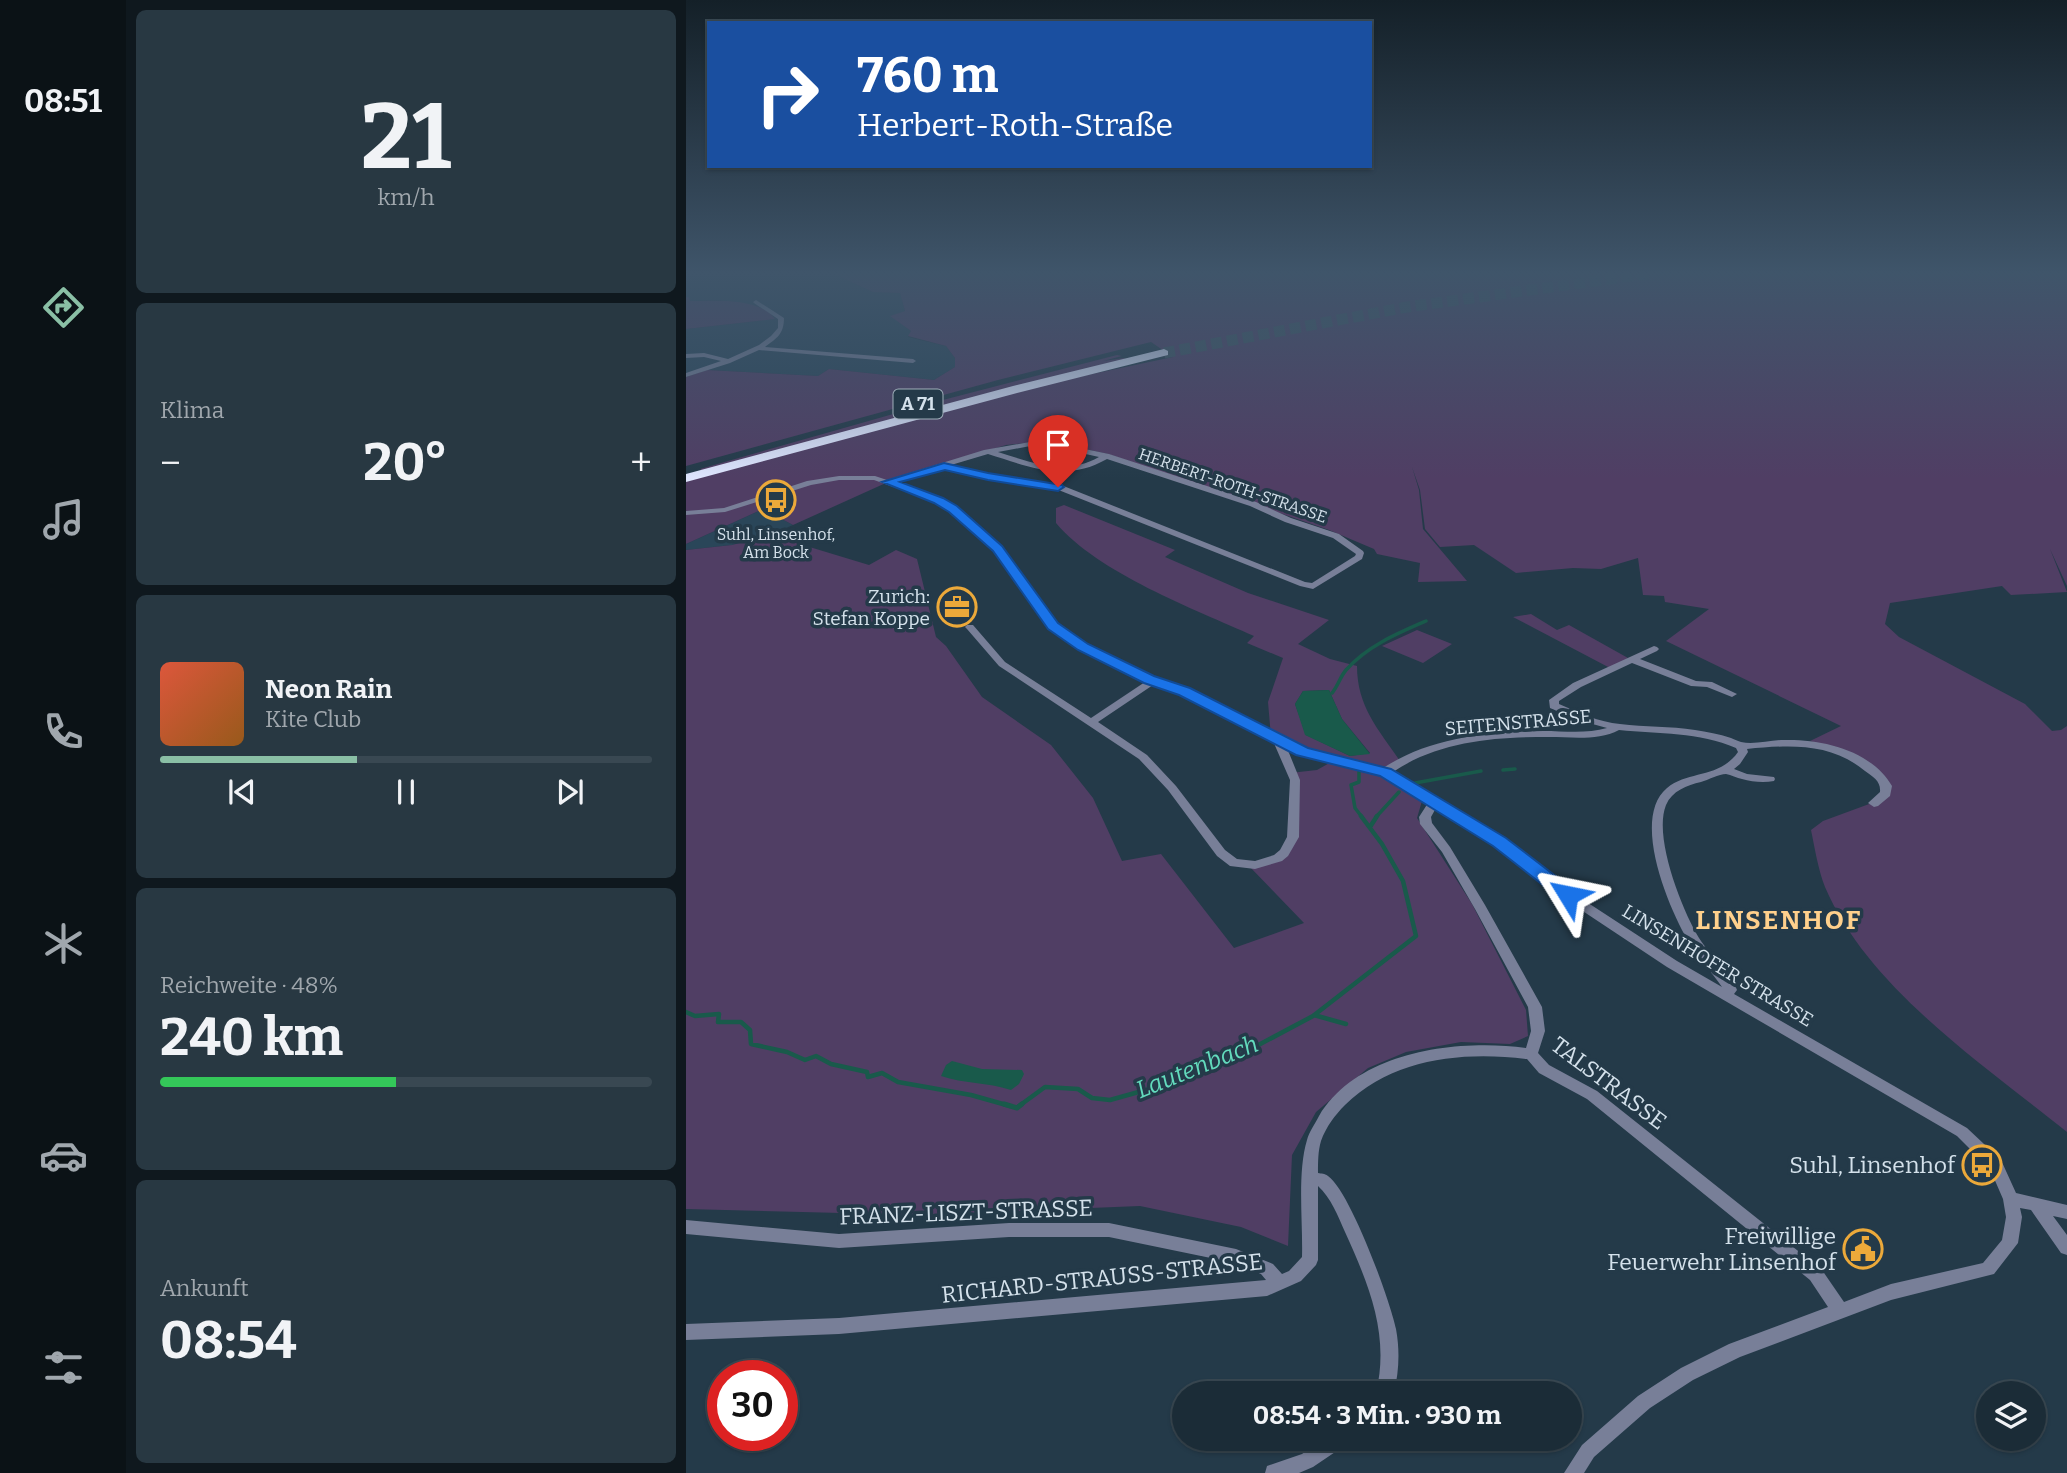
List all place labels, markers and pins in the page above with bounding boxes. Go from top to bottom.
pin [1028,415,1088,487]
bus stop icon: Suhl, Linsenhof, Am Bock [755,479,797,521]
place label: Suhl, Linsenhof, Am Bock [717,525,835,562]
place label: Zurich: Stefan Koppe [813,585,930,630]
office icon: Zurich: Stefan Koppe [936,586,978,628]
bus stop icon: Suhl, Linsenhof [1961,1144,2003,1186]
place label: Suhl, Linsenhof [1789,1151,1957,1179]
place label: Freiwillige Feuerwehr Linsenhof [1607,1222,1838,1276]
public building icon: Freiwillige Feuerwehr Linsenhof [1842,1228,1884,1270]

